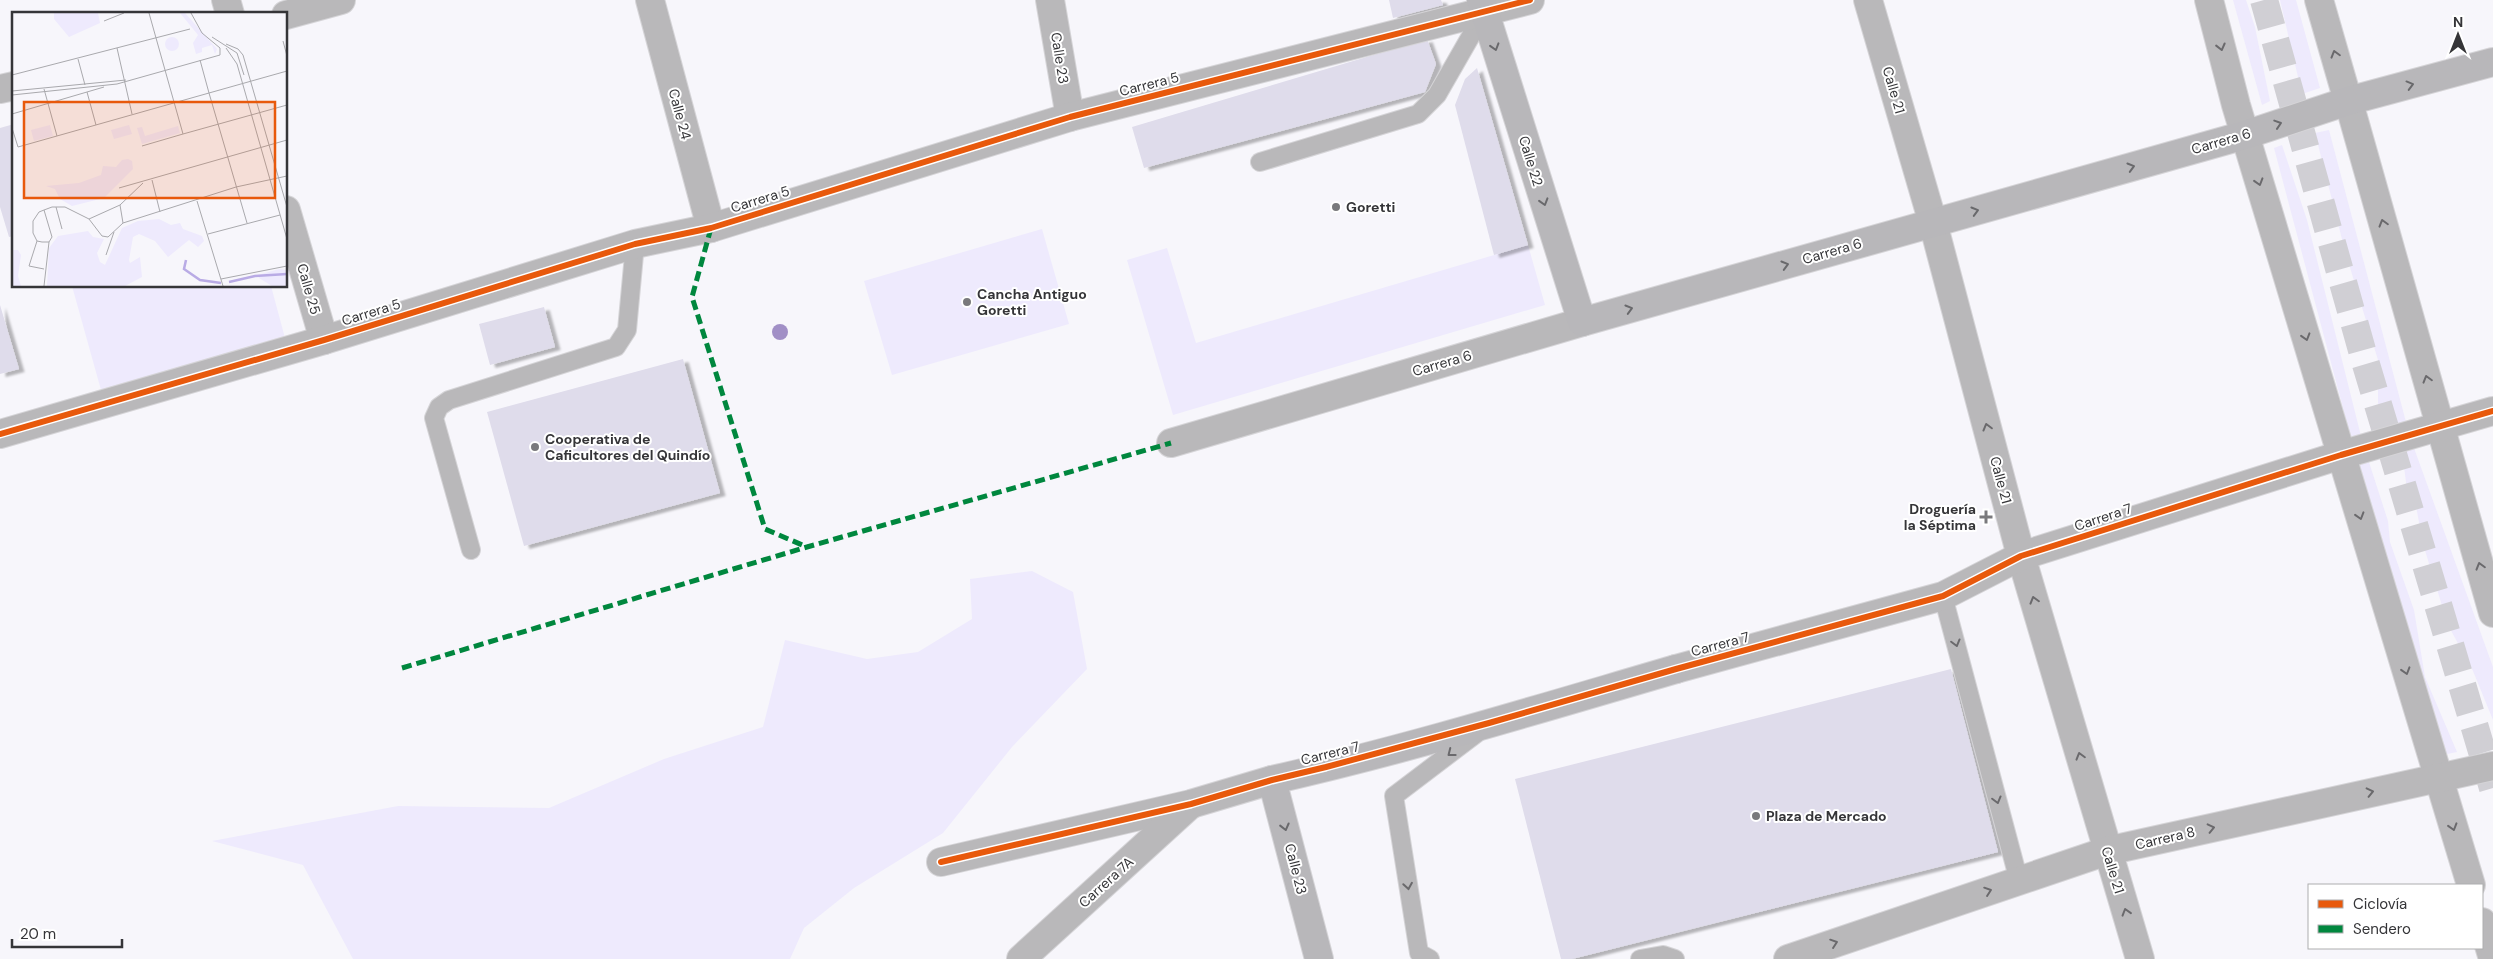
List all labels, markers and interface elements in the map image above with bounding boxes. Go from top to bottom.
north arrow [2433,10,2483,60]
inset map [12,12,288,288]
text: N [2453,13,2463,31]
street label: Calle 23 [1047,31,1073,85]
one-way arrow [1489,42,1499,50]
one-way arrow [2215,43,2226,52]
one-way arrow [2330,51,2340,59]
street label: Calle 21 [1879,64,1909,116]
street label: Carrera 5 [1117,68,1181,100]
one-way arrow [2405,80,2413,90]
street label: Calle 24 [665,87,696,142]
one-way arrow [2273,120,2282,130]
street label: Carrera 6 [2189,124,2253,158]
street label: Calle 22 [1515,134,1547,188]
one-way arrow [2127,162,2135,172]
one-way arrow [2254,177,2264,185]
street label: Carrera 5 [728,182,792,216]
one-way arrow [1538,197,1548,205]
place label: Goretti [1346,198,1396,216]
marker: Goretti [1330,201,1342,213]
one-way arrow [1971,206,1979,217]
one-way arrow [2378,219,2388,227]
street label: Carrera 6 [1800,234,1864,268]
one-way arrow [1780,260,1788,270]
street label: Calle 25 [293,261,325,317]
place label: Cancha Antiguo Goretti [977,285,1087,319]
street label: Carrera 5 [339,295,403,329]
marker: Cancha Antiguo Goretti [961,296,973,308]
one-way arrow [1624,304,1632,314]
one-way arrow [2301,333,2311,341]
street label: Carrera 6 [1410,346,1474,380]
one-way arrow [2422,376,2432,384]
one-way arrow [1982,422,1993,431]
place label: Cooperativa de Caficultores del Quindío [545,430,710,464]
marker: Cooperativa de Caficultores del Quindío [529,441,541,453]
street label: Calle 21 [1986,454,2016,506]
street label: Carrera 7 [2072,499,2134,535]
place label: Droguería la Séptima [1904,500,1976,534]
marker: Droguería la Séptima [1980,511,1992,523]
one-way arrow [2354,511,2364,519]
one-way arrow [2475,563,2485,571]
one-way arrow [2030,597,2040,605]
street label: Carrera 7 [1689,628,1751,660]
one-way arrow [1950,639,1960,647]
one-way arrow [2401,667,2411,675]
street label: Carrera 7 [1299,737,1361,769]
one-way arrow [1447,747,1457,756]
one-way arrow [2075,753,2085,761]
one-way arrow [2366,787,2375,798]
one-way arrow [1992,796,2002,804]
place label: Plaza de Mercado [1766,807,1887,825]
marker: Plaza de Mercado [1750,810,1762,822]
one-way arrow [1279,822,1289,830]
street label: Carrera 8 [2133,822,2197,854]
one-way arrow [2448,822,2458,831]
one-way arrow [2207,823,2216,834]
street label: Calle 23 [1281,842,1311,896]
street label: Calle 21 [2097,844,2129,896]
street label: Carrera 7A [1075,853,1137,911]
one-way arrow [1403,882,1413,891]
legend [2308,884,2483,949]
one-way arrow [1983,887,1992,897]
text: Ciclovía [2353,894,2407,914]
one-way arrow [2121,909,2131,917]
scale bar [12,916,122,948]
text: Sendero [2353,919,2411,939]
text: 20 m [20,924,56,944]
one-way arrow [1830,939,1838,949]

